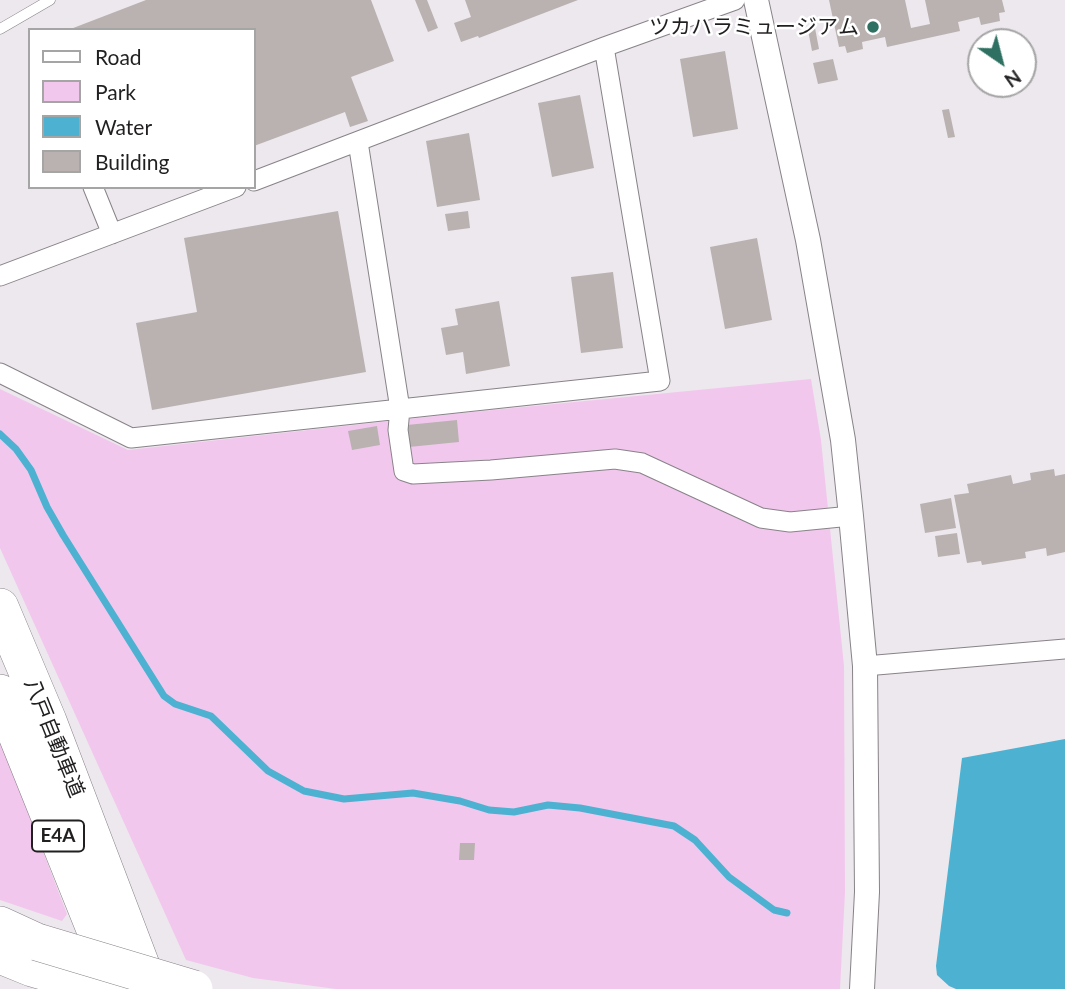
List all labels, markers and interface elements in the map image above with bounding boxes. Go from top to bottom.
place label: ツカハラミュージアム [649,14,859,40]
marker: ツカハラミュージアム [865,19,881,35]
legend [28,28,256,189]
north arrow [967,28,1037,98]
text: Road [95,44,142,69]
text: N [1001,65,1026,93]
text: Park [95,79,136,104]
text: Water [95,114,152,139]
text: Building [95,149,170,174]
street label: 八戸自動車道 [19,675,89,801]
road number: E4A [32,820,84,852]

